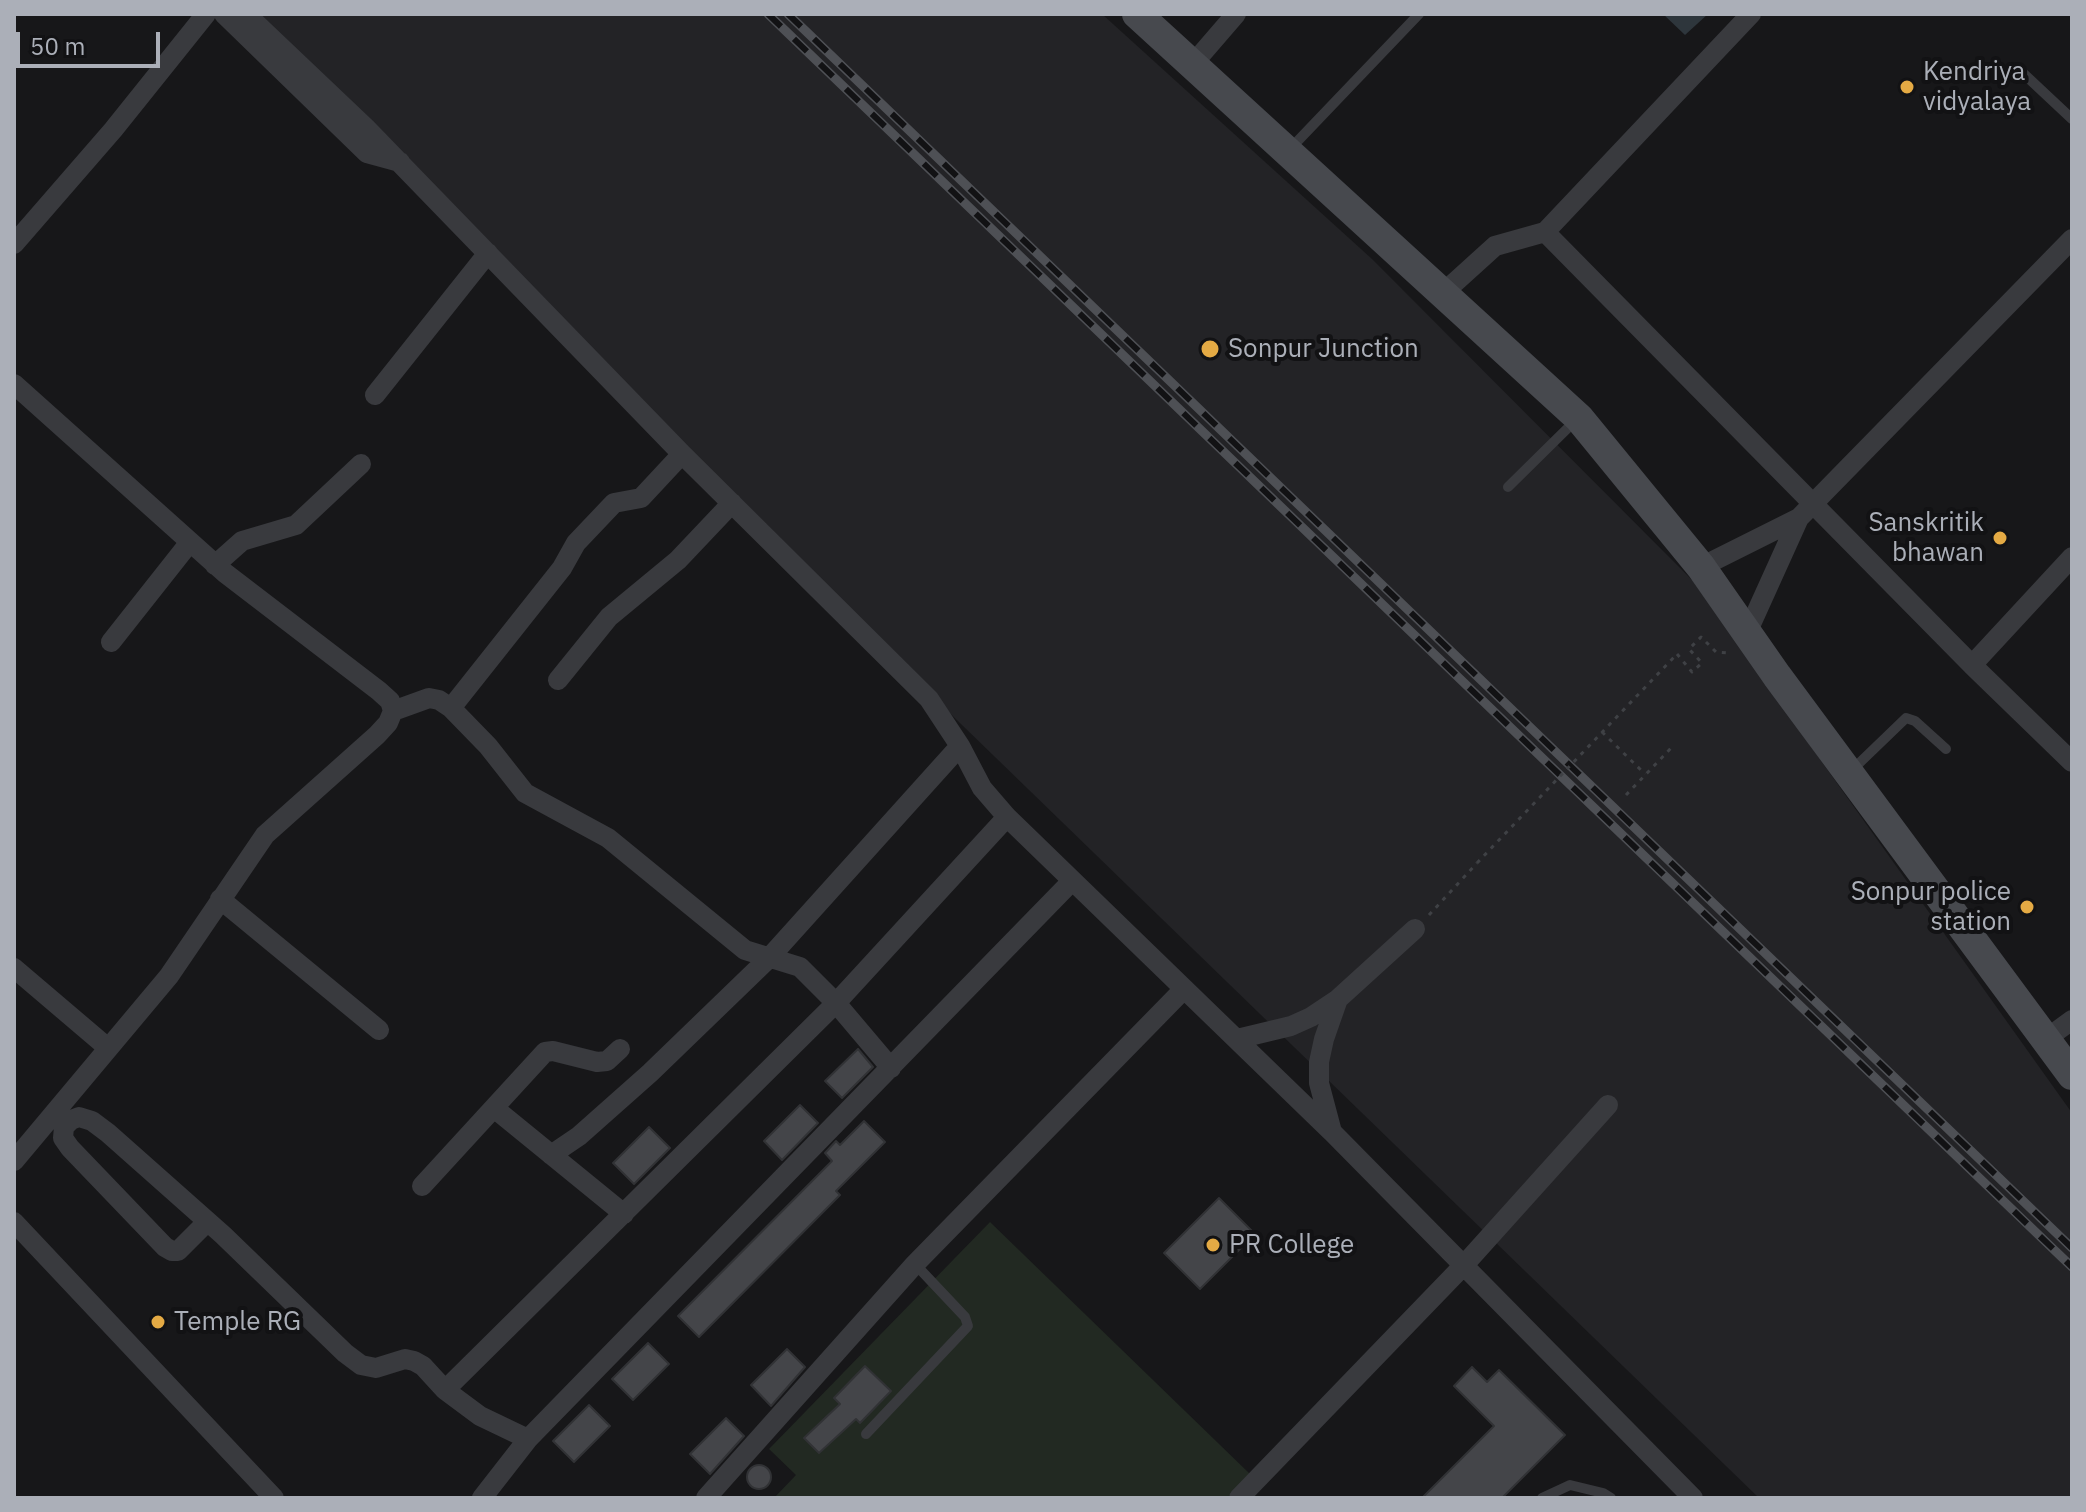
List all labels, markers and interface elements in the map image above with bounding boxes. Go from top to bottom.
scale bar [20,16,164,66]
text: 50 m [30,30,85,62]
place label: Kendriya vidyalaya [1923,56,2031,118]
marker: Kendriya vidyalaya [1898,78,1916,96]
place label: Sonpur Junction [1228,333,1419,365]
marker: Sonpur Junction [1199,338,1221,360]
place label: Sanskritik bhawan [1869,507,1984,568]
marker: Sanskritik bhawan [1991,529,2009,547]
place label: Sonpur police station [1851,876,2011,938]
marker: Sonpur police station [2018,898,2036,916]
place label: PR College [1229,1229,1354,1261]
marker: PR College [1204,1236,1222,1254]
place label: Temple RG [174,1306,301,1338]
marker: Temple RG [149,1313,167,1331]

